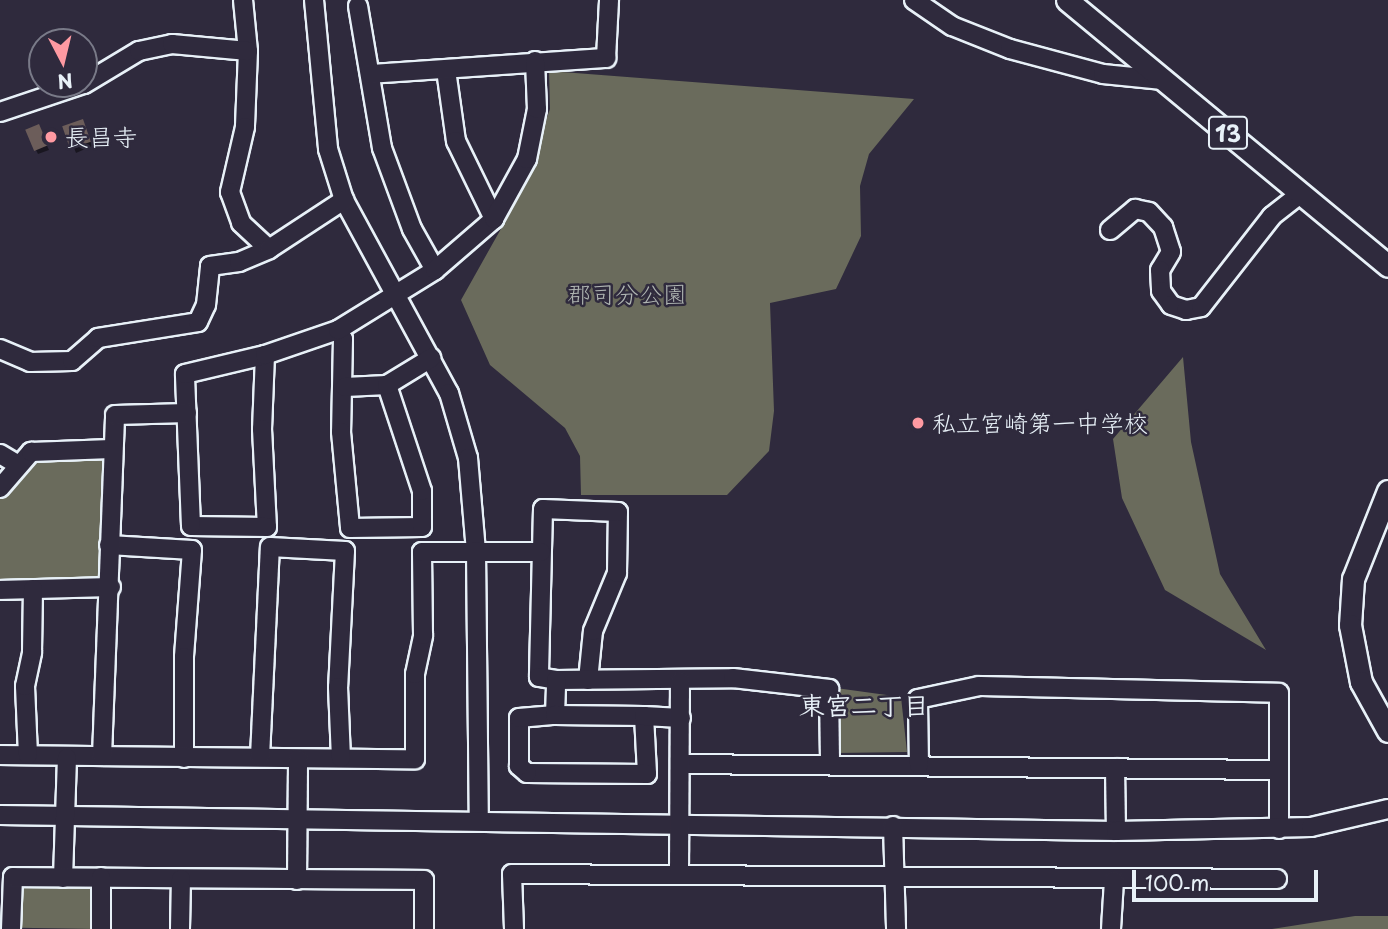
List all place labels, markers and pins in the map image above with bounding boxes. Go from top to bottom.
place label: 長昌寺 [65,123,137,151]
marker: 長昌寺 [43,129,59,145]
place label: 私立宮崎第一中学校 [932,409,1148,437]
marker: 私立宮崎第一中学校 [910,415,926,431]

